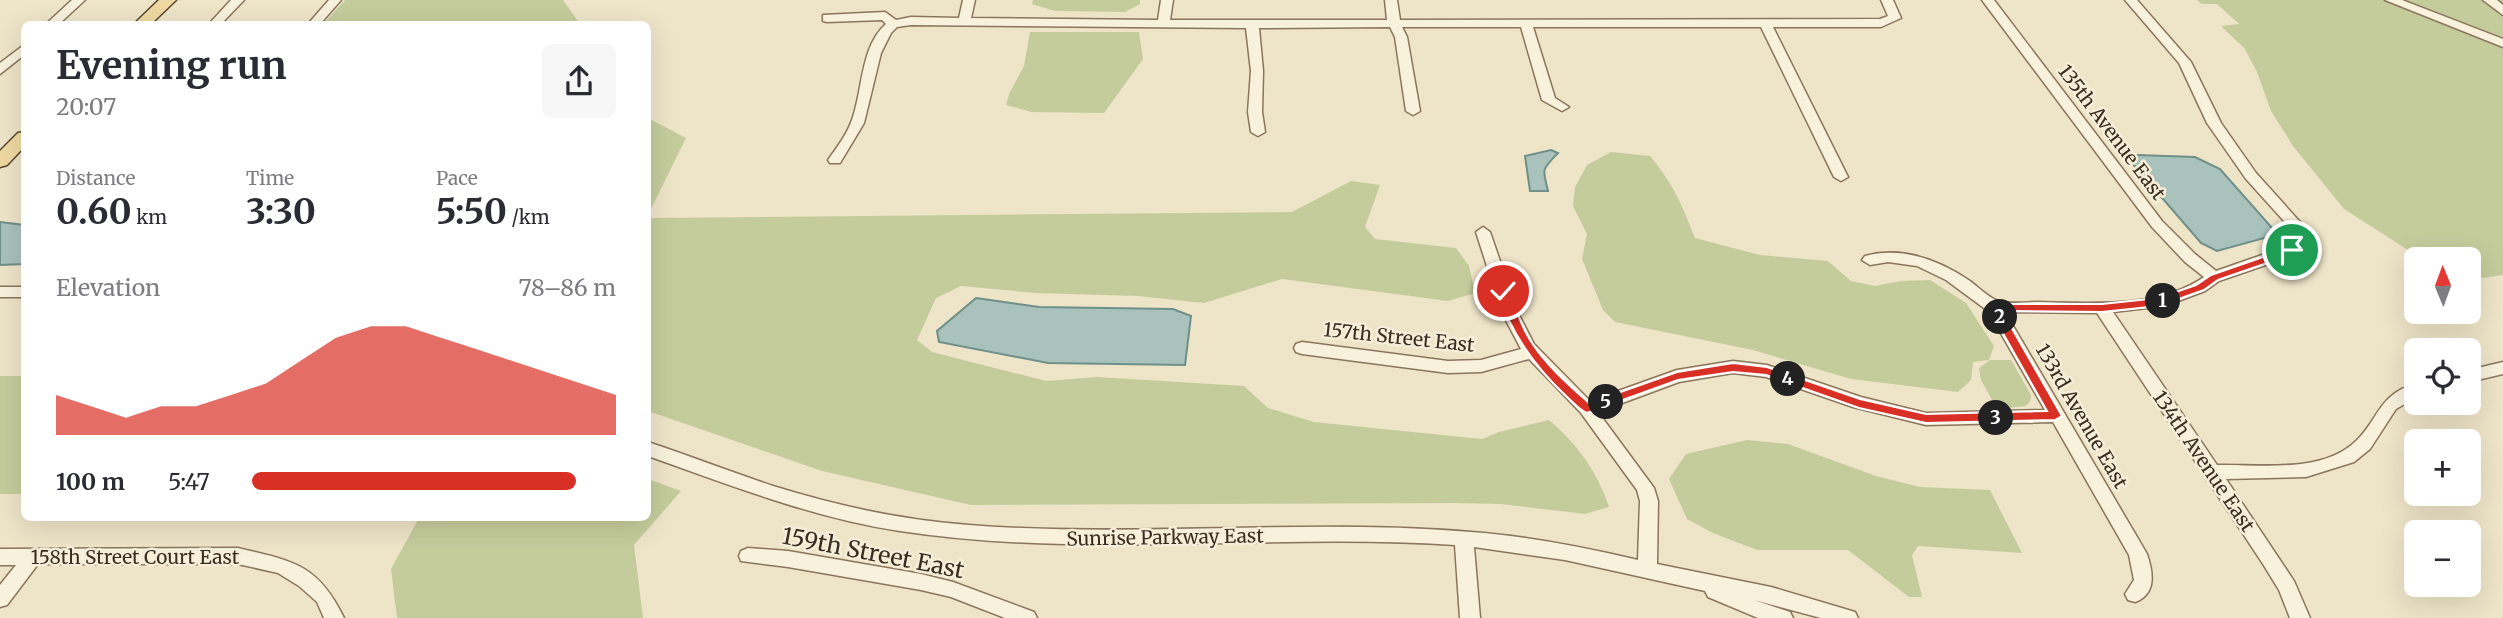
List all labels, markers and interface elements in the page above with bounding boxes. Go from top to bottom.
text: Evening run [56,42,287,89]
button: share [542,44,616,118]
street label: 135th Avenue East [2053,59,2171,205]
text: 20:07 [56,92,116,121]
text: Distance [56,166,135,190]
text: Time [246,166,294,190]
text: Pace [436,166,478,190]
text: 0.60 [56,190,132,234]
text: 3:30 [246,190,316,234]
text: 5:50 [436,190,507,234]
text: km [132,205,167,229]
text: /km [507,205,550,229]
pin [2262,220,2322,280]
icon: arrive [2273,231,2311,269]
north arrow [2404,247,2482,324]
map controls [2404,247,2481,597]
pin [1473,261,1533,321]
icon: check [1484,272,1522,310]
text: Elevation [56,273,160,302]
text: 78–86 m [519,273,616,302]
pin: 1 [2146,284,2180,318]
text: 1 [2158,288,2167,312]
pin: 2 [1982,300,2018,334]
text: 2 [1994,304,2005,328]
street label: 157th Street East [1322,317,1476,357]
button: locate [2404,338,2481,415]
street label: 133rd Avenue East [2031,339,2134,493]
pin: 4 [1770,362,1806,396]
text: 4 [1781,366,1794,390]
pin: 5 [1588,384,1624,420]
street label: 134th Avenue East [2148,386,2260,537]
text: 5 [1600,389,1611,413]
pin: 3 [1979,400,2014,436]
text: 3 [1990,405,2001,429]
button: + [2404,429,2481,506]
text: 100 m [56,467,125,496]
text: 5:47 [168,467,210,496]
button: − [2404,520,2481,597]
street label: 159th Street East [779,521,967,584]
street label: Sunrise Parkway East [1066,523,1264,551]
street label: 158th Street Court East [31,545,240,569]

